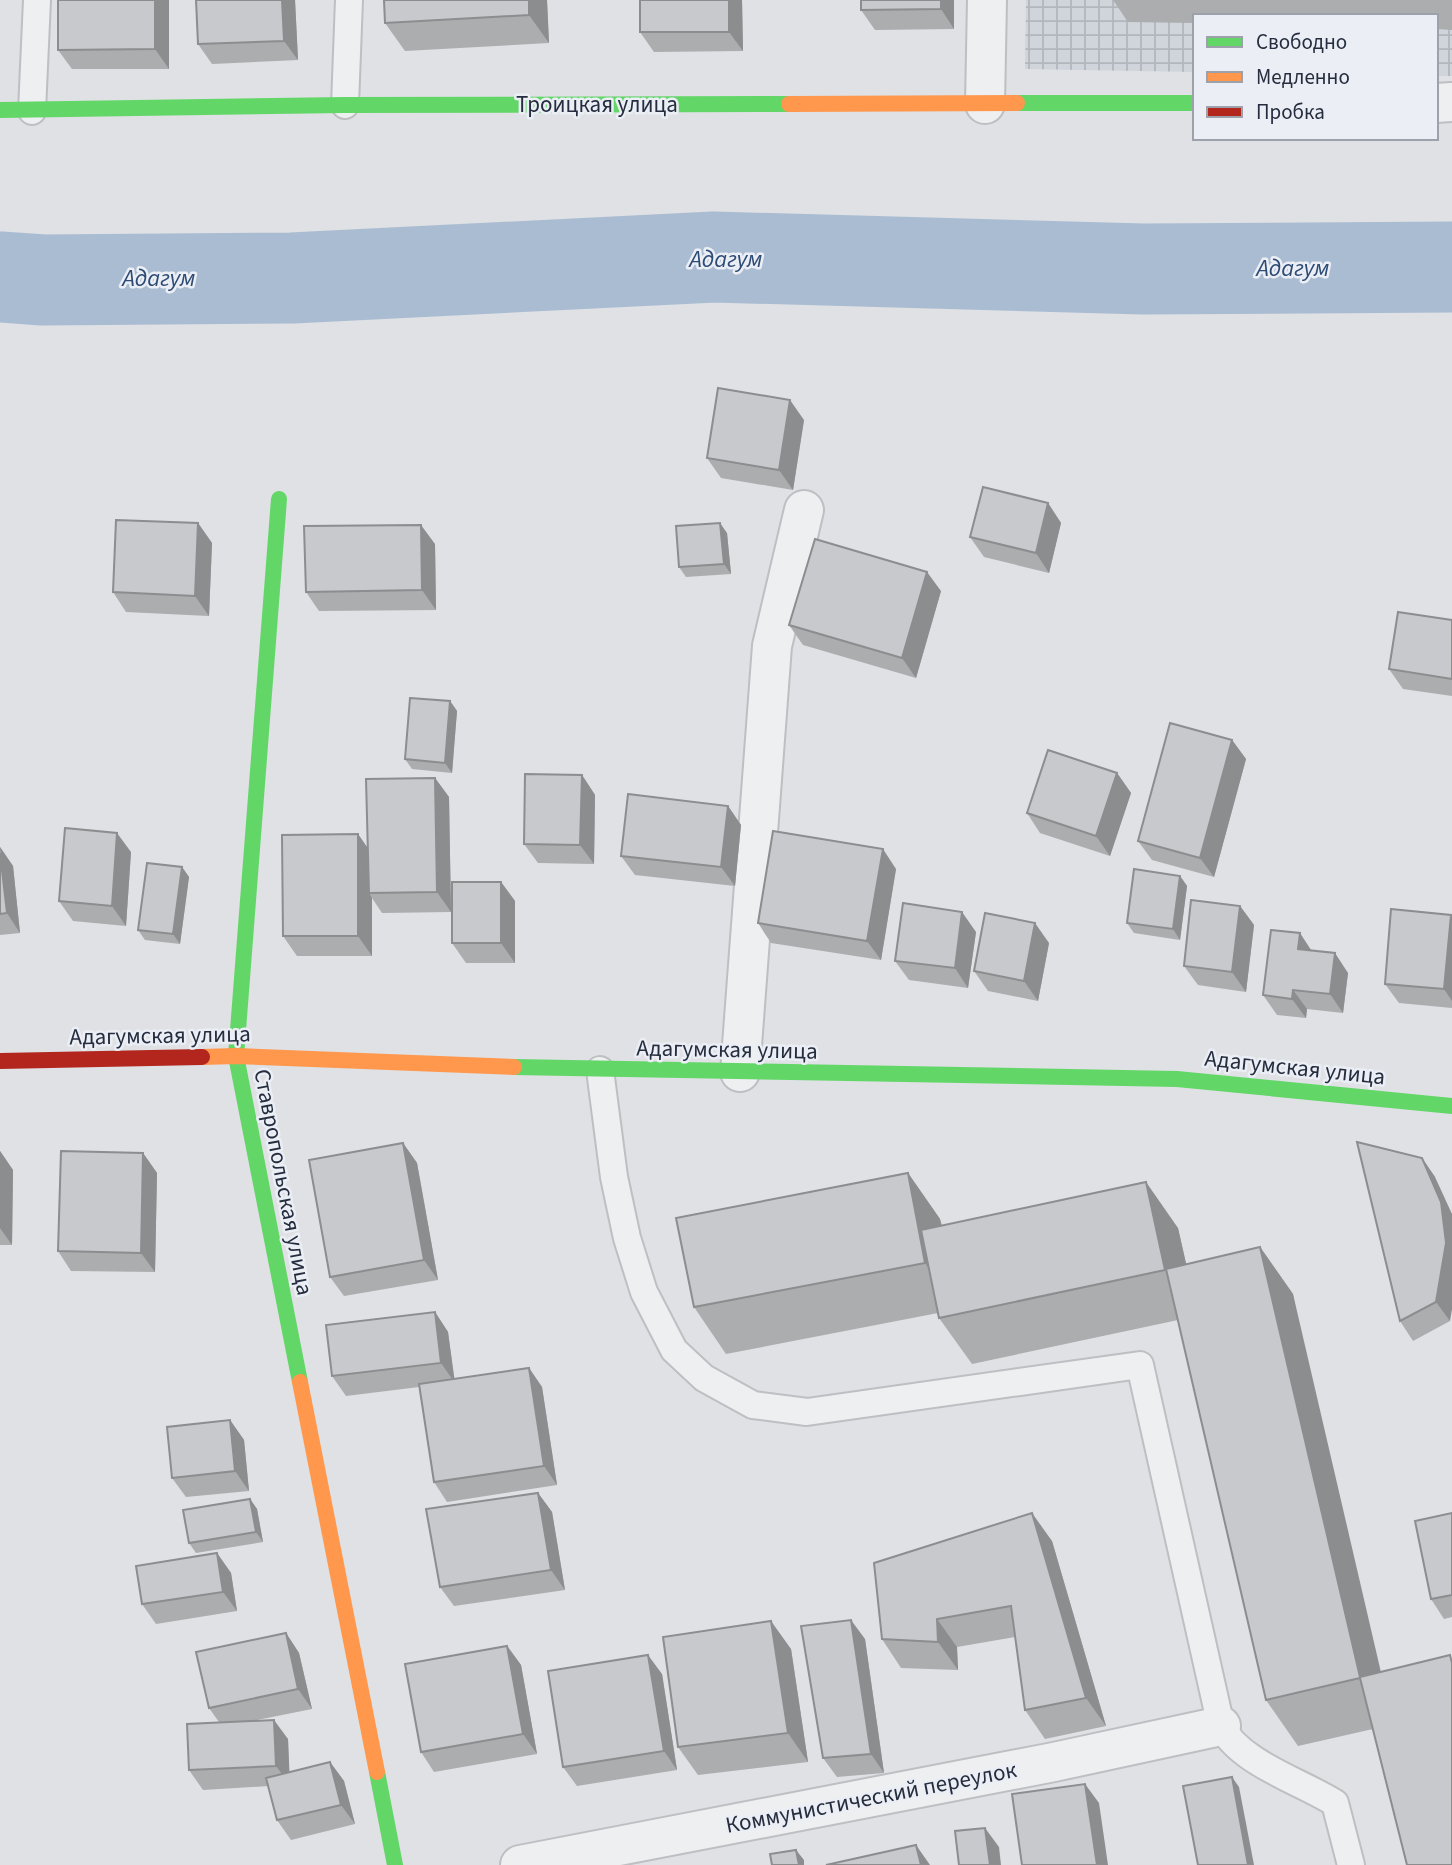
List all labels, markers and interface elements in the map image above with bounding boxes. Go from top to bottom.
legend [1193,14,1438,140]
text: Свободно [1256,27,1347,57]
text: Медленно [1256,62,1350,92]
street label: Троицкая улица [516,88,678,121]
text: Пробка [1256,97,1325,127]
water label: Адагум [688,242,762,277]
water label: Адагум [1255,251,1329,286]
water label: Адагум [121,261,195,296]
street label: Адагумская улица [69,1017,251,1054]
street label: Адагумская улица [636,1031,818,1068]
street label: Адагумская улица [1203,1042,1387,1093]
street label: Ставропольская улица [245,1066,322,1298]
street label: Коммунистический переулок [723,1753,1020,1842]

